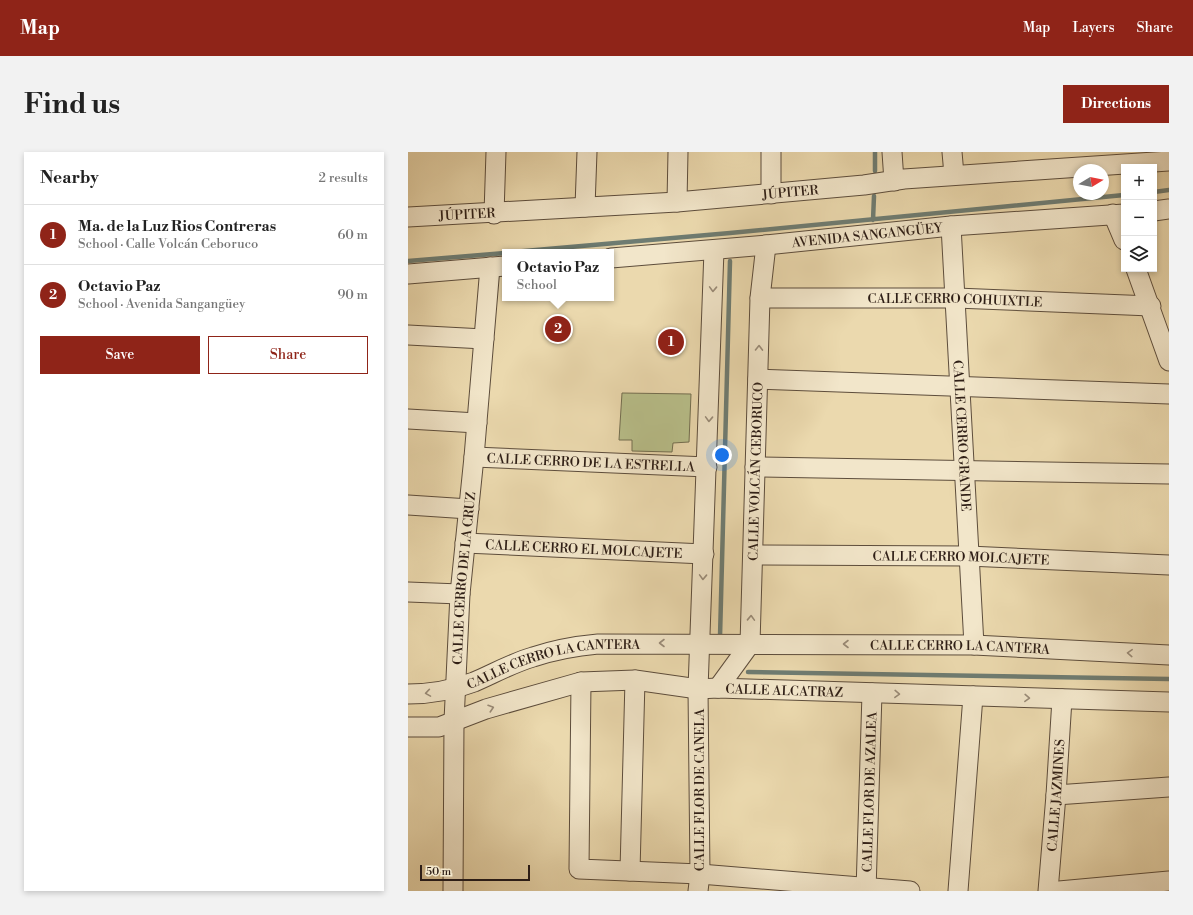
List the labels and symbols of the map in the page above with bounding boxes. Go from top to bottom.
north arrow [1073,164,1109,200]
street label: JÚPITER [760,182,820,203]
street label: JÚPITER [437,205,497,224]
street label: AVENIDA SANGANGÜEY [790,220,945,251]
one-way arrow [709,286,717,292]
street label: CALLE CERRO COHUIXTLE [868,291,1043,311]
pin: 2 [545,314,571,344]
pin: 1 [658,327,684,357]
one-way arrow [755,345,763,351]
street label: CALLE CERRO GRANDE [949,359,974,512]
street label: CALLE VOLCÁN CEBORUCO [745,382,767,561]
one-way arrow [705,416,713,422]
your location [712,445,732,465]
street label: CALLE CERRO DE LA ESTRELLA [486,451,696,476]
street label: CALLE CERRO DE LA CRUZ [450,491,479,665]
street label: CALLE CERRO EL MOLCAJETE [485,537,683,562]
street label: CALLE CERRO MOLCAJETE [872,549,1050,569]
one-way arrow [699,574,707,580]
one-way arrow [747,615,755,621]
street label: CALLE CERRO LA CANTERA [465,637,641,693]
street label: CALLE CERRO LA CANTERA [870,638,1051,658]
one-way arrow [659,639,665,647]
one-way arrow [843,640,849,648]
one-way arrow [1127,649,1133,657]
street label: CALLE ALCATRAZ [725,681,843,701]
one-way arrow [425,688,431,697]
one-way arrow [894,689,900,698]
one-way arrow [1024,693,1030,702]
one-way arrow [487,704,494,713]
street label: CALLE FLOR DE CANELA [692,708,708,871]
street label: CALLE FLOR DE AZALEA [860,710,880,873]
street label: CALLE JAZMINES [1044,739,1068,852]
scale bar [420,863,530,882]

